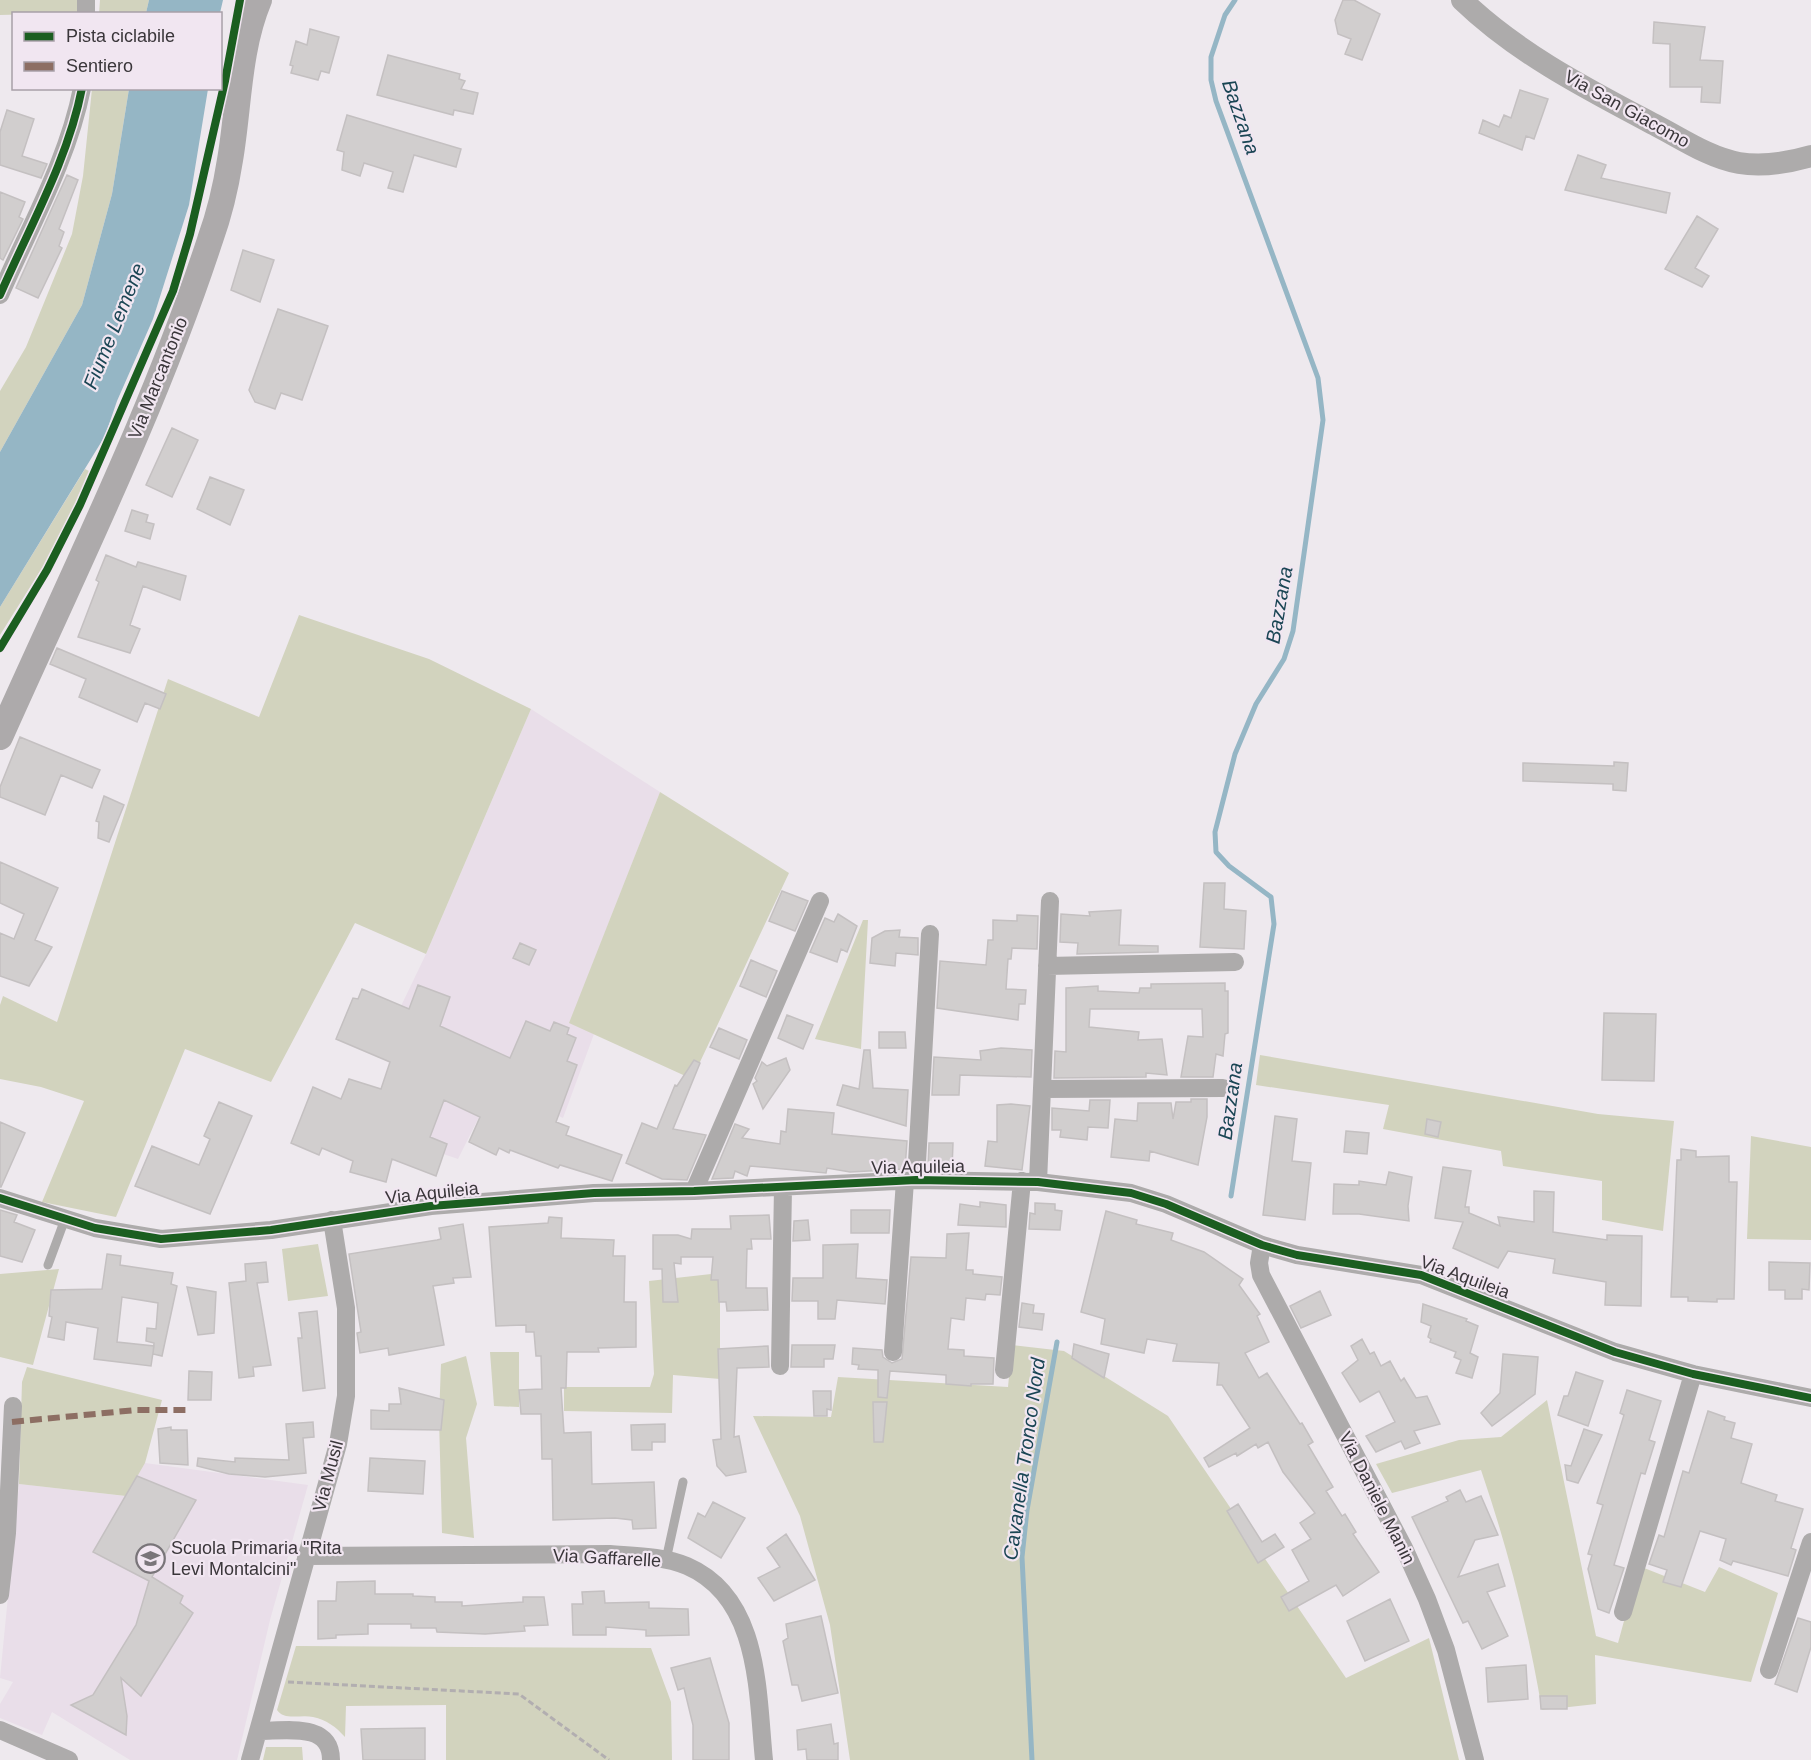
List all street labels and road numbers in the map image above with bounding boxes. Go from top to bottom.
street label: Via San Giacomo [1561,66,1693,152]
street label: Via Marcantonio [124,314,192,442]
street label: Via Aquileia [871,1156,966,1178]
street label: Via Aquileia [384,1178,481,1208]
street label: Via Aquileia [1418,1252,1513,1303]
street label: Via Daniele Manin [1335,1429,1419,1567]
street label: Via Musil [309,1438,347,1514]
street label: Via Gaffarelle [552,1545,662,1571]

